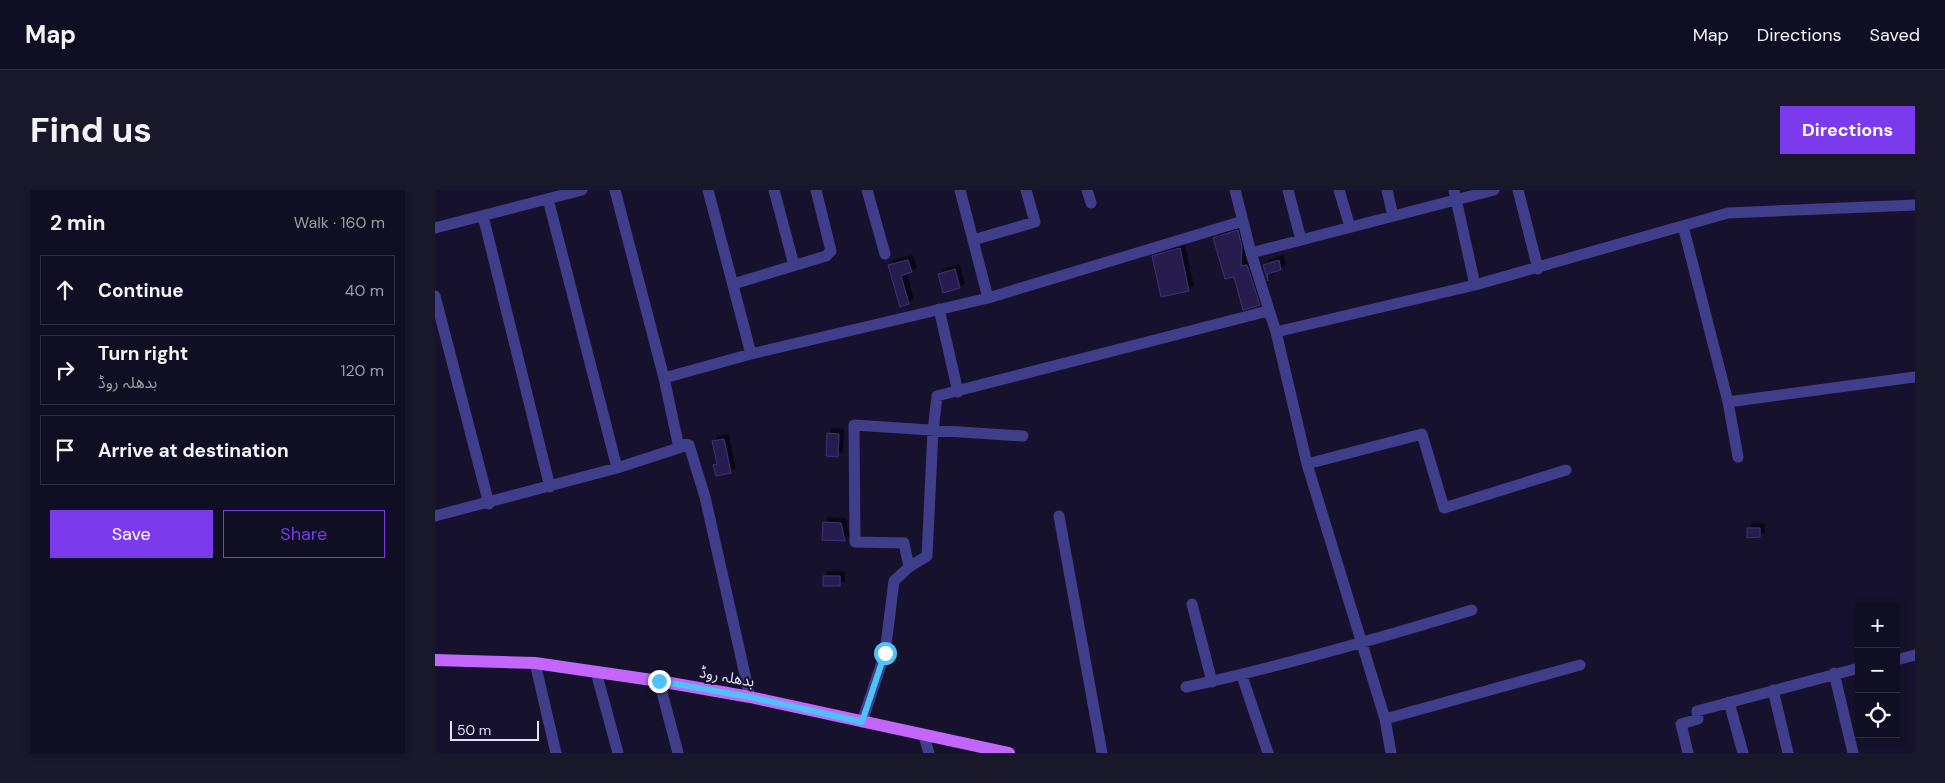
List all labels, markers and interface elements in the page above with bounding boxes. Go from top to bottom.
text: Map [25,19,76,50]
text: Map [1693,23,1729,47]
text: Directions [1757,23,1842,47]
text: Saved [1870,23,1920,47]
button: Directions [1780,106,1915,154]
text: Find us [30,107,152,153]
text: 2 min [50,209,106,237]
text: Walk · 160 m [294,212,385,233]
icon: ahead [51,276,79,304]
text: Continue [98,278,184,303]
text: 40 m [345,280,384,301]
text: Turn right [98,341,188,366]
icon: right [51,356,79,384]
text: 120 m [340,360,384,381]
text: بدھلہ روڈ [98,372,157,393]
icon: arrive [51,436,79,464]
text: Arrive at destination [98,438,289,463]
button: Save [50,510,213,558]
button: Share [223,510,385,558]
map controls [1855,603,1900,738]
button: + [1855,603,1900,648]
route start [874,642,897,665]
button: − [1855,648,1900,693]
street label: بدھلہ روڈ [698,662,756,692]
route end [648,670,671,693]
button: locate [1855,693,1900,738]
scale bar [450,718,539,741]
text: 50 m [457,721,491,739]

